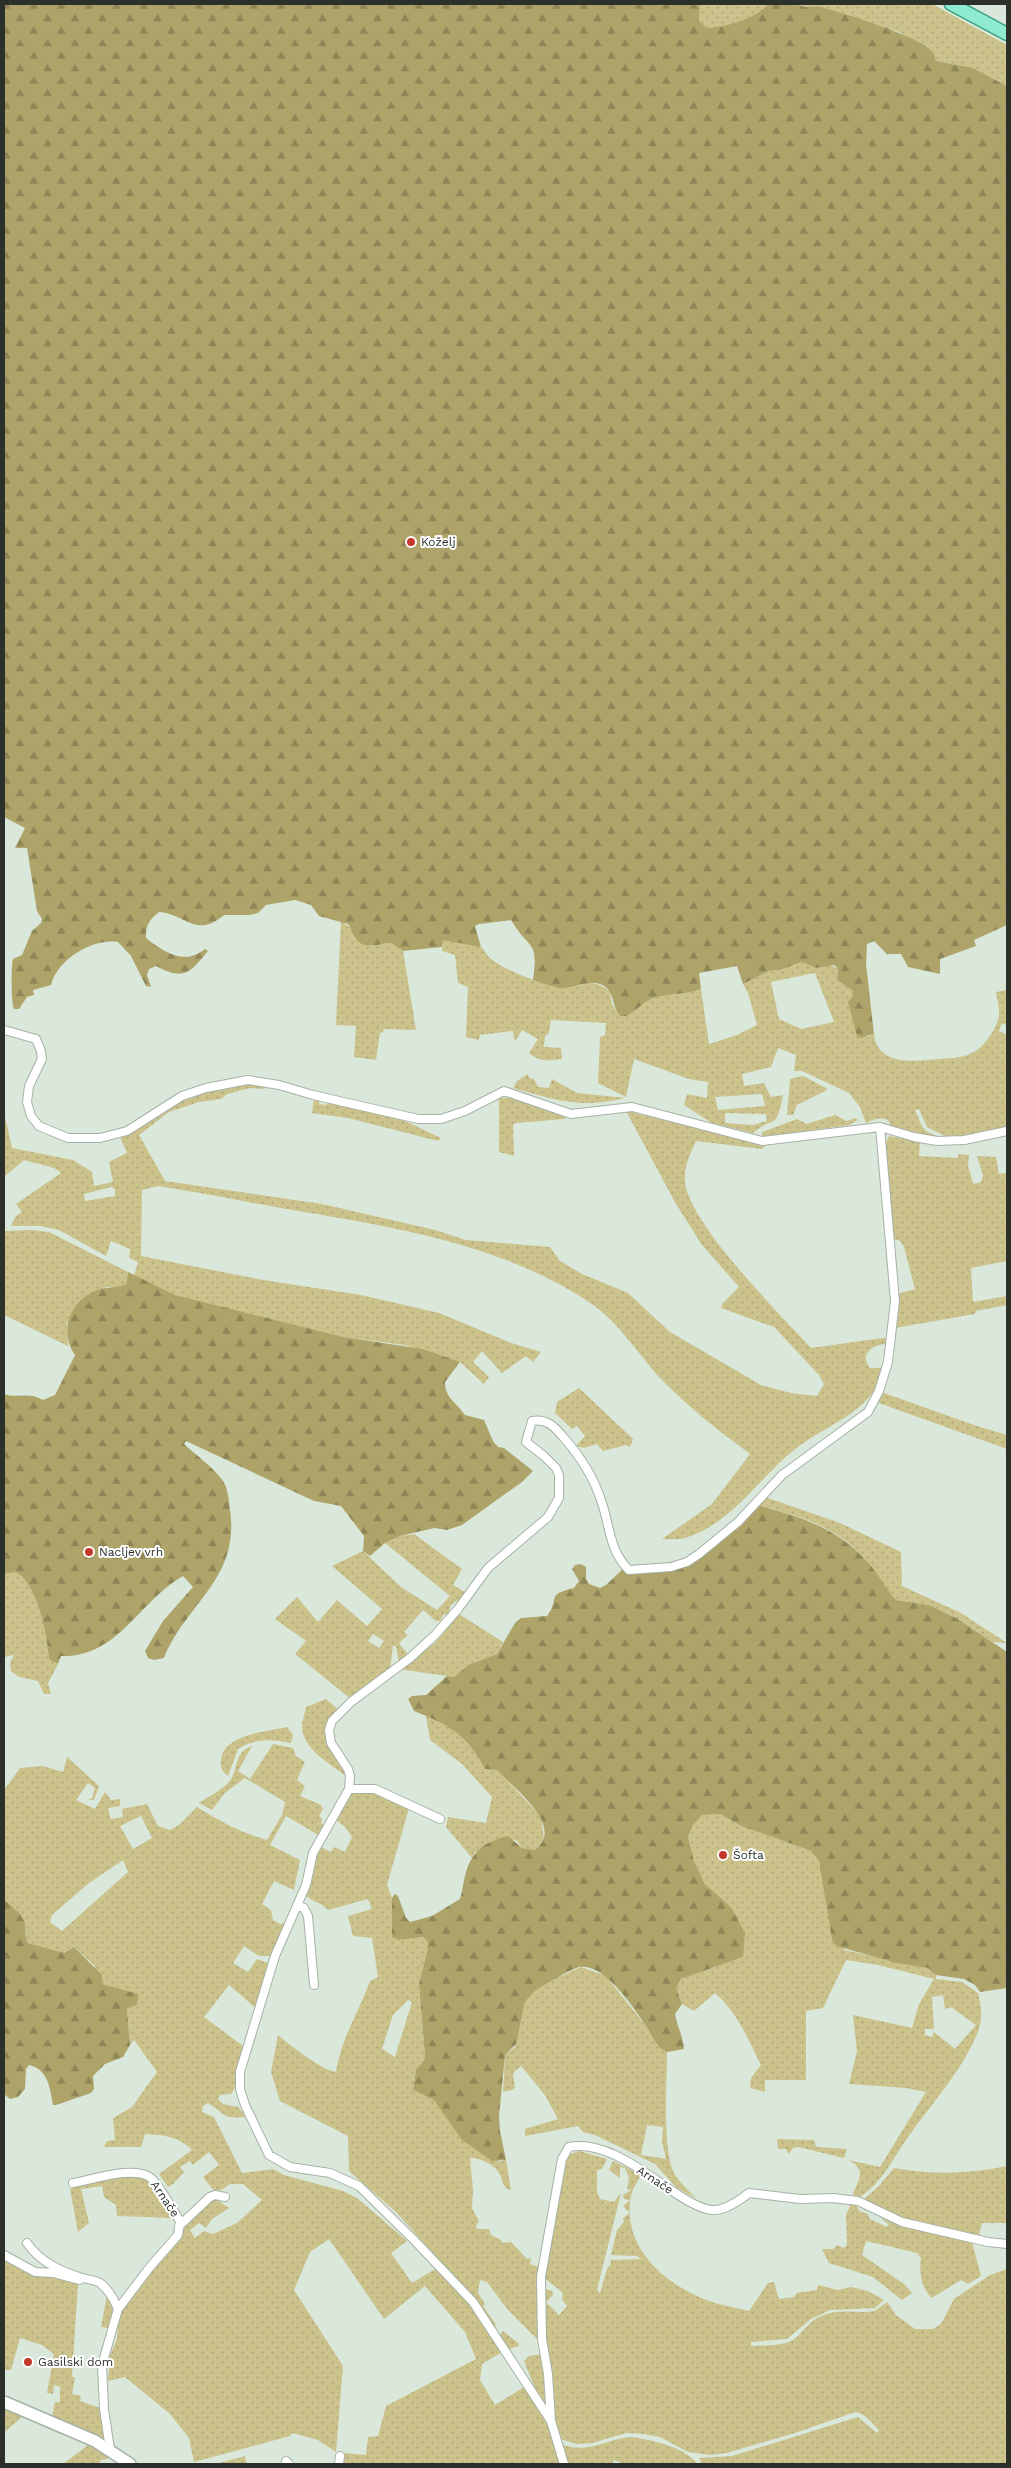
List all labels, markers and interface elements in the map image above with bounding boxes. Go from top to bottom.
place label: Koželj [421,535,456,549]
marker: Koželj [405,536,417,548]
place label: Nacljev vrh [99,1545,163,1559]
marker: Nacljev vrh [83,1546,95,1558]
place label: Šofta [733,1848,764,1862]
marker: Šofta [717,1849,729,1861]
street label: Arnače [634,2163,676,2197]
street label: Arnače [148,2178,182,2220]
place label: Gasilski dom [38,2355,113,2369]
marker: Gasilski dom [22,2356,34,2368]

